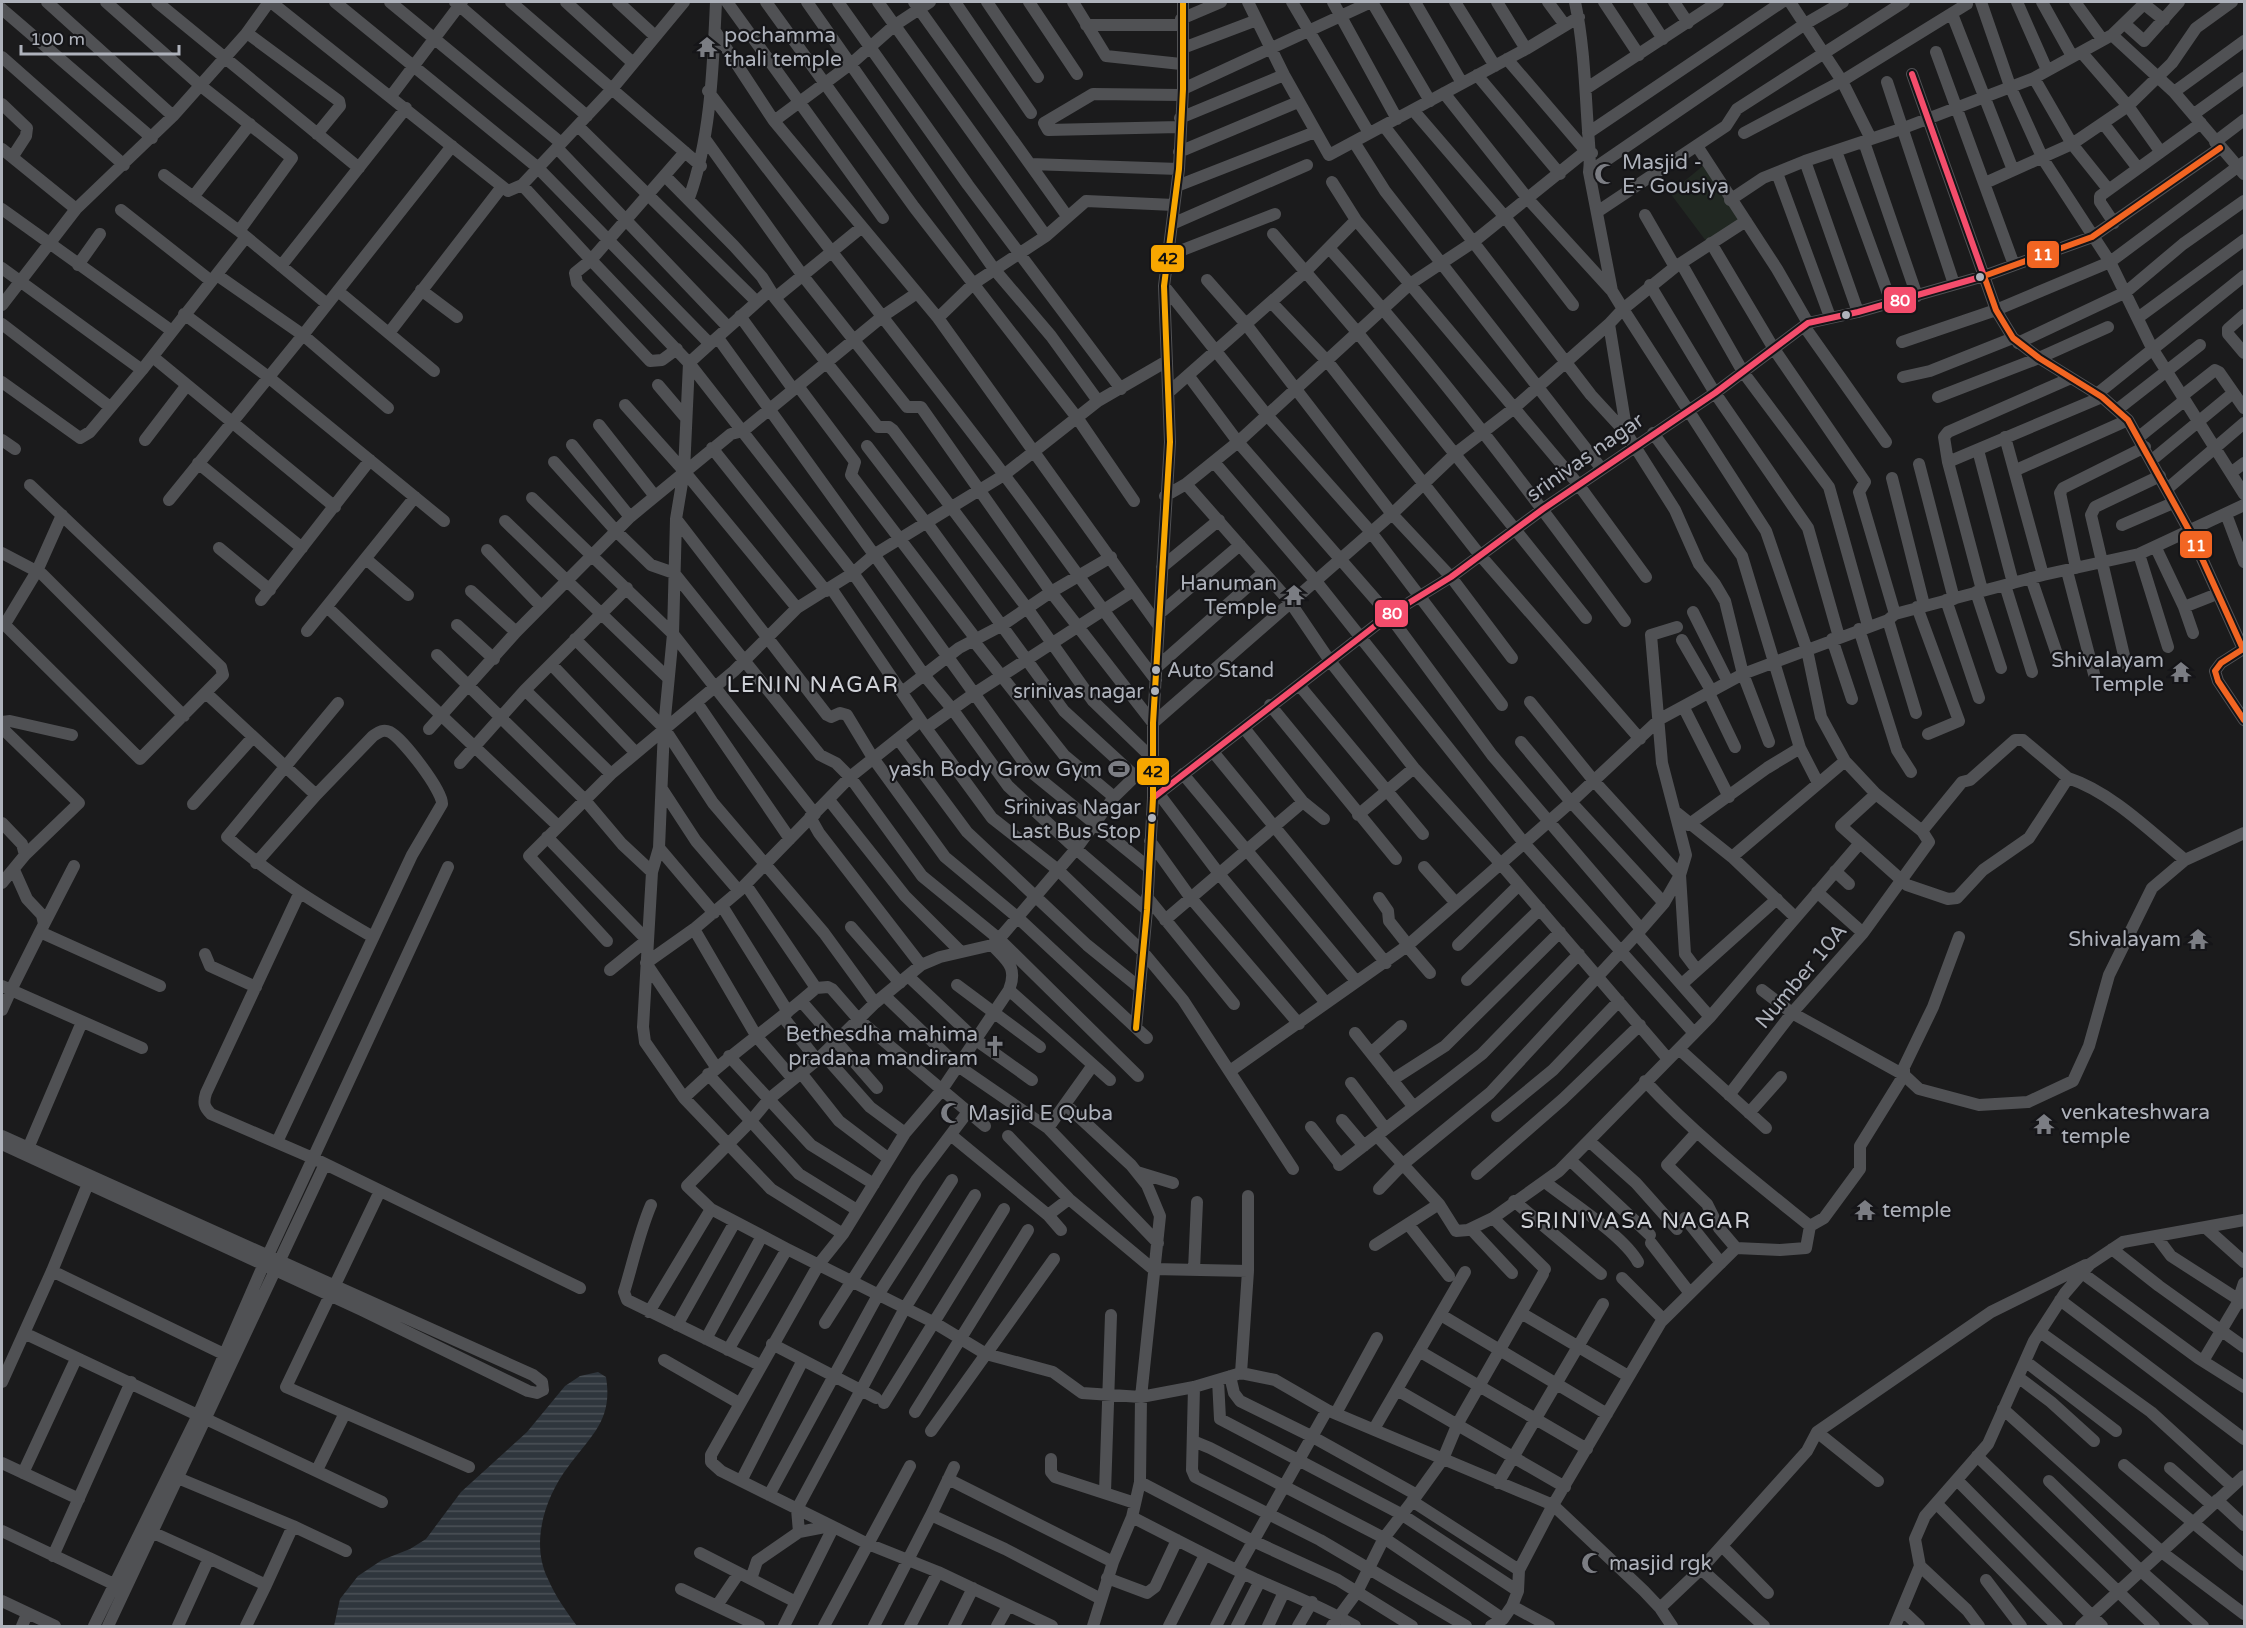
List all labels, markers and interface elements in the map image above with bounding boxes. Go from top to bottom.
scale bar [21,18,178,56]
place label: pochamma thali temple [724,23,842,72]
text: 100 m [30,28,85,50]
temple icon: pochamma thali temple [695,35,719,59]
place label: Masjid - E- Gousiya [1622,150,1729,199]
mosque icon: Masjid - E- Gousiya [1593,162,1617,186]
line badge: 11 [2026,240,2060,269]
line badge: 42 [1150,244,1185,273]
text: 11 [2033,245,2053,265]
text: 42 [1158,249,1178,269]
unlabelled marker [1974,271,1986,283]
line badge: 80 [1883,286,1917,314]
text: 80 [1890,291,1910,311]
unlabelled marker [1840,309,1852,321]
street label: srinivas nagar [1522,408,1649,507]
line badge: 11 [2179,530,2213,559]
text: 11 [2186,536,2206,556]
place label: Hanuman Temple [1180,571,1277,620]
temple icon: Hanuman Temple [1282,583,1306,607]
line badge: 80 [1374,599,1409,628]
text: 80 [1382,604,1402,624]
place label: Shivalayam Temple [2051,648,2164,697]
place label: Auto Stand [1167,659,1274,683]
temple icon: Shivalayam Temple [2169,660,2193,684]
marker: Auto Stand [1150,664,1162,676]
district label: LENIN NAGAR [726,672,900,698]
place label: srinivas nagar [1013,680,1144,704]
marker: srinivas nagar [1149,685,1161,697]
place label: yash Body Grow Gym [889,757,1102,782]
sports icon: yash Body Grow Gym [1107,757,1131,781]
line badge: 42 [1136,757,1170,786]
text: 42 [1143,762,1163,782]
place label: Srinivas Nagar Last Bus Stop [1004,796,1141,844]
marker: Srinivas Nagar Last Bus Stop [1146,812,1158,824]
street label: Number 10A [1750,919,1853,1034]
place label: Shivalayam [2068,927,2181,952]
temple icon: Shivalayam [2186,927,2210,951]
place label: Bethesdha mahima pradana mandiram [785,1022,978,1071]
church icon: Bethesdha mahima pradana mandiram [983,1034,1007,1058]
place label: venkateshwara temple [2061,1100,2210,1149]
mosque icon: Masjid E Quba [939,1101,963,1125]
place label: Masjid E Quba [968,1101,1113,1126]
temple icon: venkateshwara temple [2032,1112,2056,1136]
temple icon: temple [1853,1198,1877,1222]
place label: temple [1882,1198,1952,1223]
district label: SRINIVASA NAGAR [1521,1208,1751,1234]
mosque icon: masjid rgk [1580,1551,1604,1575]
place label: masjid rgk [1609,1551,1712,1576]

